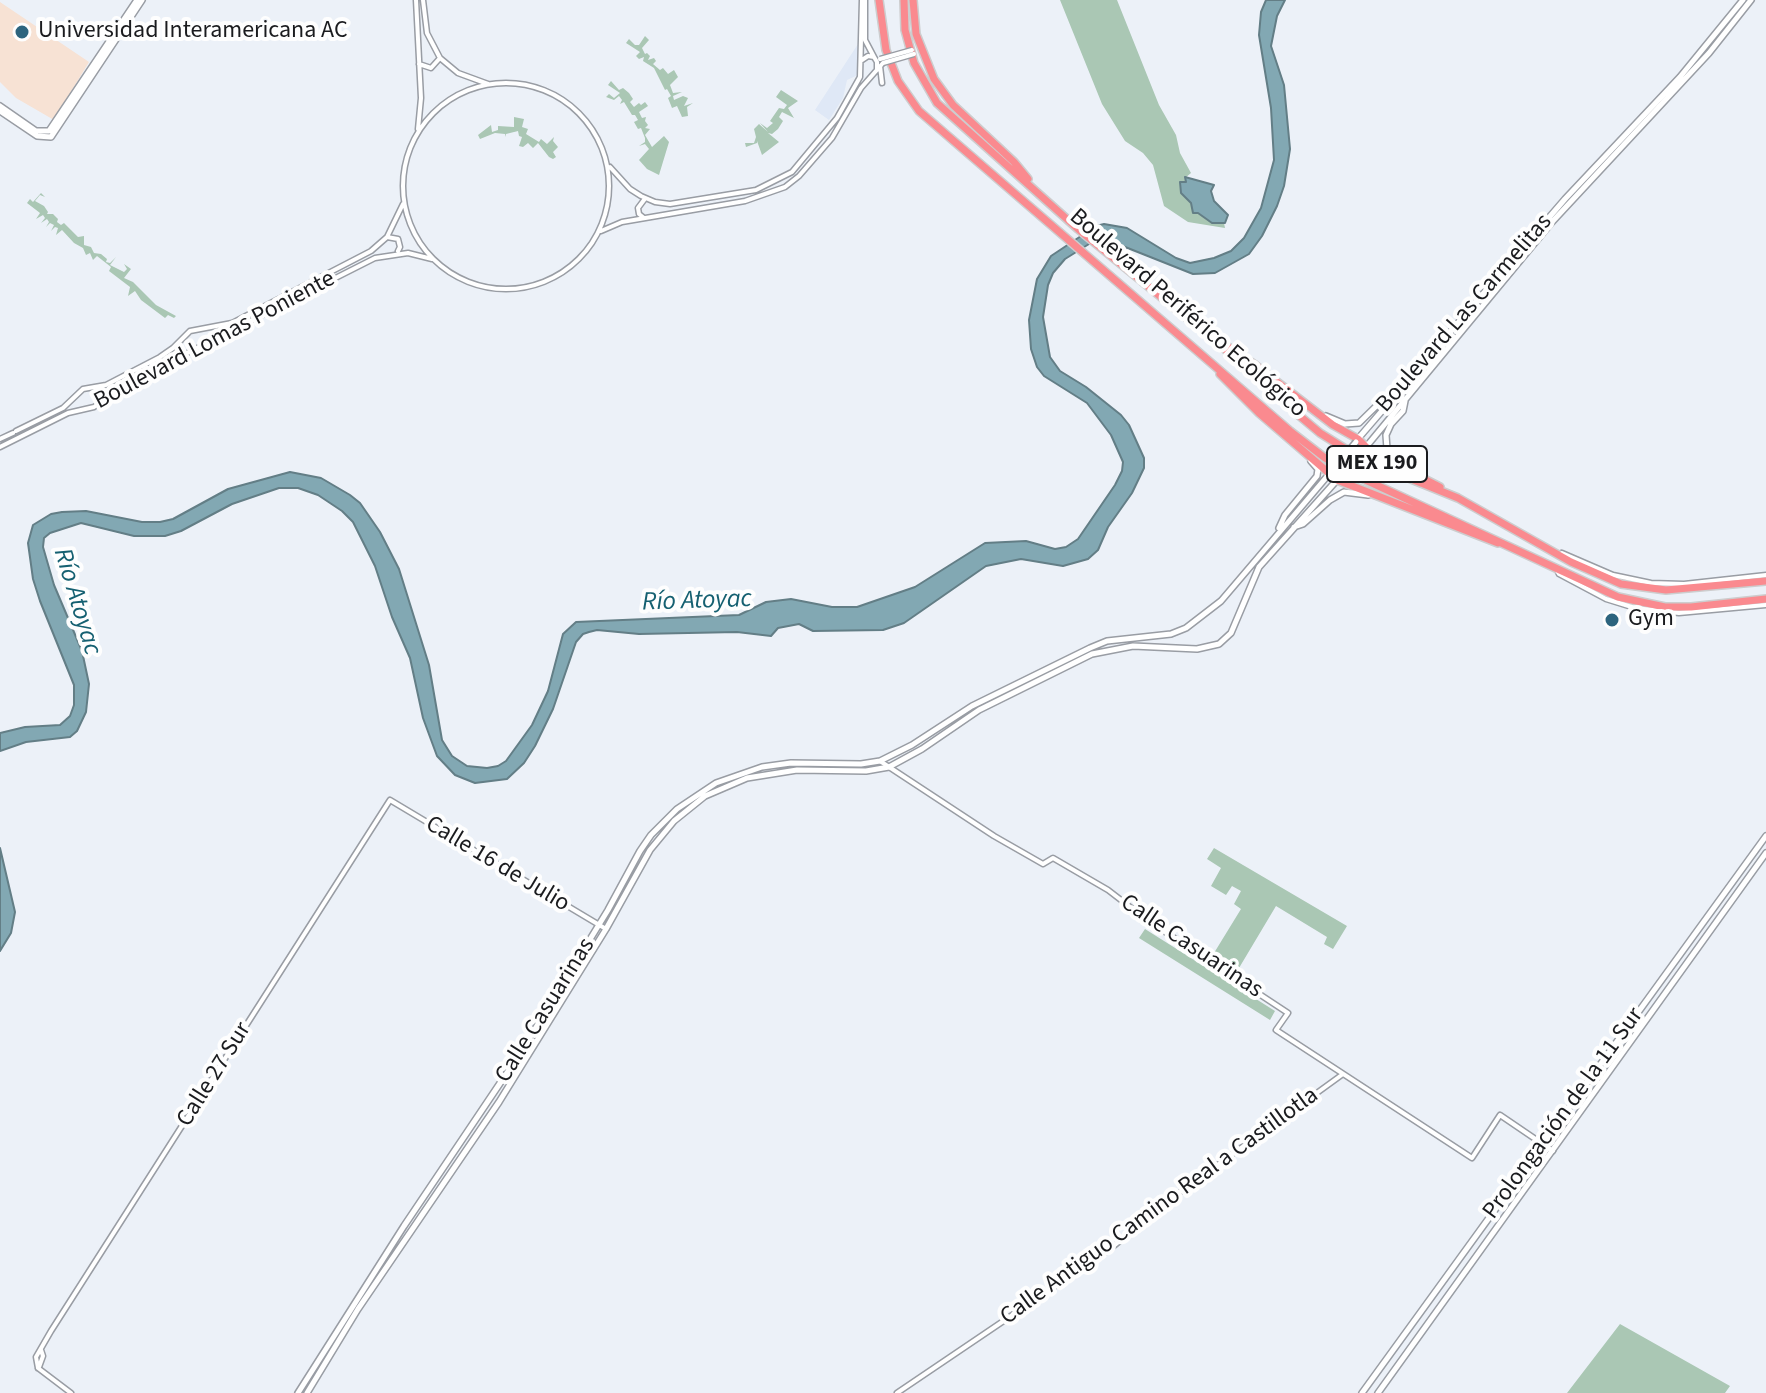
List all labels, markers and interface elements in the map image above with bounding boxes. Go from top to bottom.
place label: Universidad Interamericana AC [38,18,348,46]
marker: Universidad Interamericana AC [13,23,31,41]
street label: Boulevard Periférico Ecológico [1063,203,1311,425]
street label: Boulevard Las Carmelitas [1371,209,1559,419]
street label: Boulevard Lomas Poniente [90,265,340,417]
road number: MEX 190 [1327,446,1427,482]
water label: Río Atoyac [45,545,107,659]
water label: Río Atoyac [642,584,752,620]
place label: Gym [1628,606,1674,634]
marker: Gym [1603,611,1621,629]
street label: Calle 16 de Julio [420,811,574,919]
street label: Calle Casuarinas [1114,889,1268,1005]
street label: Calle Casuarinas [490,933,602,1089]
street label: Prolongación de la 11 Sur [1478,1003,1650,1225]
street label: Calle 27 Sur [172,1018,258,1132]
street label: Calle Antiguo Camino Real a Castillotla [995,1082,1325,1332]

